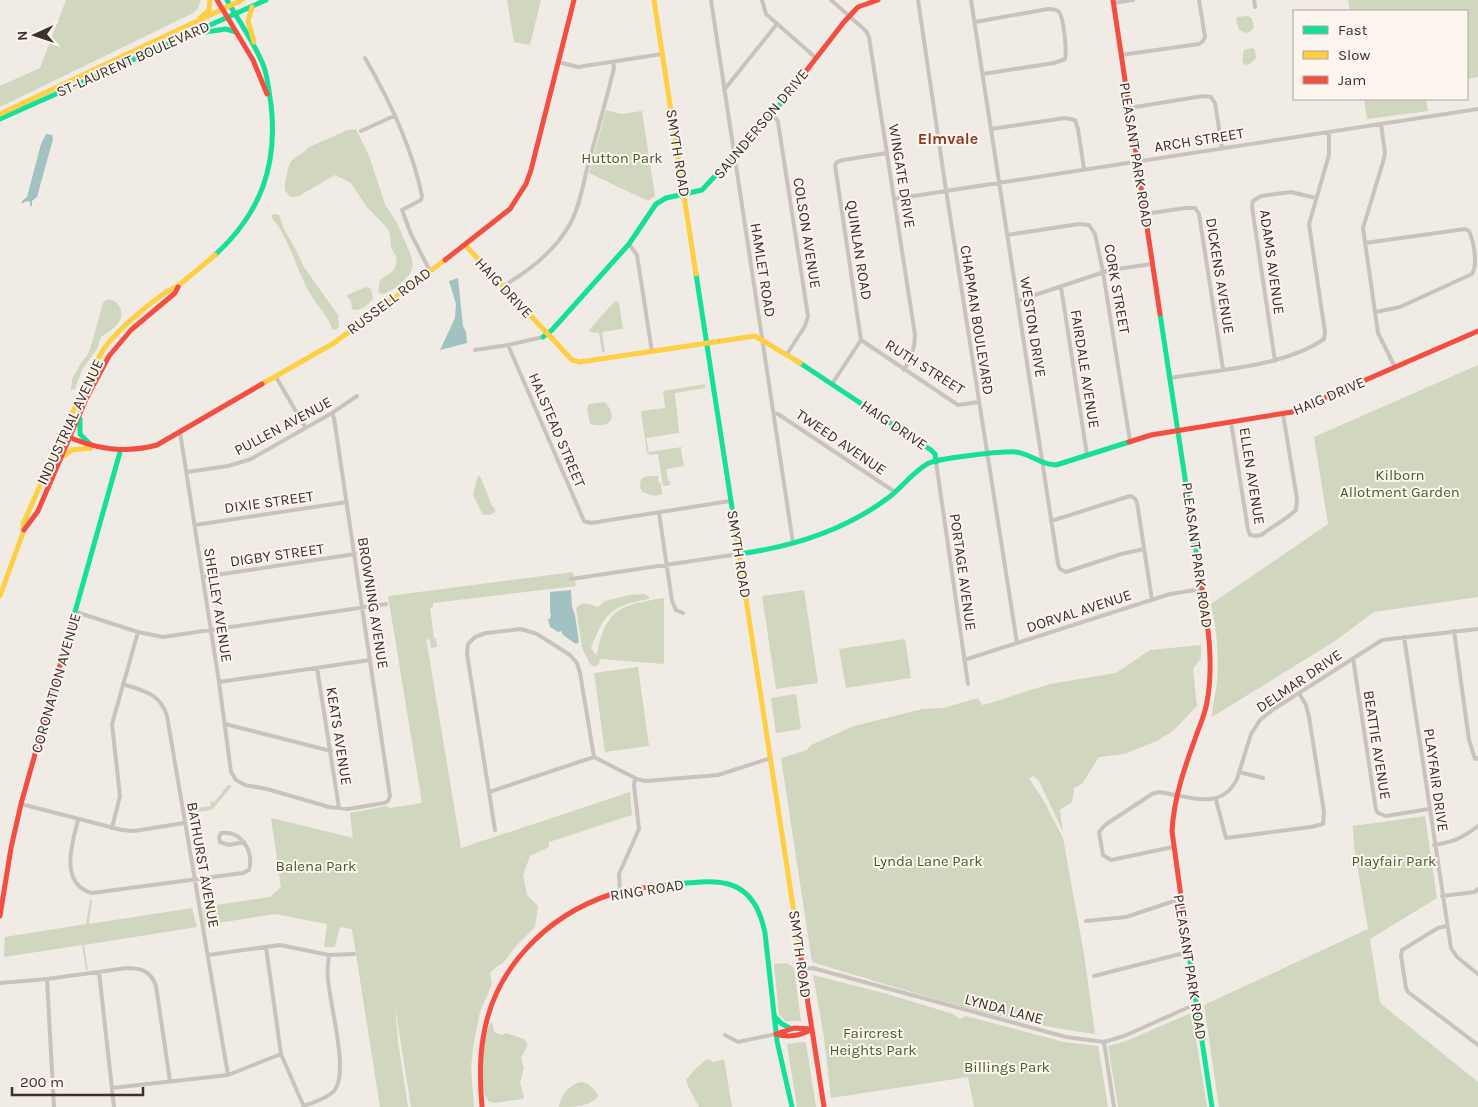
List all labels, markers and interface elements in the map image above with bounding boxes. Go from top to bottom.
north arrow [10,10,60,60]
legend [1293,10,1468,100]
street label: ST-LAURENT BOULEVARD [53,17,213,101]
text: Fast [1338,21,1368,39]
text: N [14,30,31,41]
text: Slow [1338,46,1370,64]
street label: SAUNDERSON DRIVE [710,65,812,183]
text: Jam [1338,71,1366,89]
street label: PLEASANT PARK ROAD [1116,81,1156,229]
street label: SMYTH ROAD [662,108,694,198]
street label: WINGATE DRIVE [885,123,919,229]
street label: ARCH STREET [1153,124,1246,156]
district label: Elmvale [918,129,978,148]
park label: Hutton Park [581,149,663,167]
street label: COLSON AVENUE [789,176,825,290]
street label: QUINLAN ROAD [842,199,876,301]
street label: ADAMS AVENUE [1256,208,1288,316]
street label: DICKENS AVENUE [1202,217,1238,335]
street label: HAMLET ROAD [747,222,779,318]
street label: CORK STREET [1100,243,1134,336]
street label: CHAPMAN BOULEVARD [956,244,998,396]
street label: HAIG DRIVE [471,254,537,322]
street label: RUSSELL ROAD [343,264,435,338]
street label: WESTON DRIVE [1016,275,1050,379]
street label: FAIRDALE AVENUE [1067,308,1103,430]
street label: RUTH STREET [882,335,968,399]
street label: INDUSTRIAL AVENUE [33,356,107,488]
street label: HALSTEAD STREET [525,370,589,491]
street label: HAIG DRIVE [1290,373,1368,419]
street label: PULLEN AVENUE [231,393,335,459]
street label: HAIG DRIVE [857,396,931,454]
street label: TWEED AVENUE [793,405,889,479]
street label: ELLEN AVENUE [1235,426,1269,526]
park label: Kilborn Allotment Garden [1340,466,1460,501]
street label: PLEASANT PARK ROAD [1178,481,1216,629]
street label: DIXIE STREET [223,487,315,517]
street label: SMYTH ROAD [723,509,755,599]
street label: PORTAGE AVENUE [946,512,980,632]
street label: BROWNING AVENUE [354,536,392,670]
street label: DIGBY STREET [229,539,326,571]
street label: SHELLEY AVENUE [200,547,236,663]
street label: DORVAL AVENUE [1024,586,1134,636]
street label: CORONATION AVENUE [27,611,85,755]
street label: DELMAR DRIVE [1253,646,1345,716]
street label: KEATS AVENUE [322,686,356,786]
street label: BEATTIE AVENUE [1359,689,1395,801]
street label: PLAYFAIR DRIVE [1420,727,1452,833]
street label: BATHURST AVENUE [183,801,223,929]
park label: Lynda Lane Park [873,852,983,870]
park label: Playfair Park [1351,852,1437,870]
park label: Balena Park [276,857,356,875]
street label: RING ROAD [609,875,685,905]
street label: PLEASANT PARK ROAD [1170,893,1210,1041]
street label: SMYTH ROAD [785,909,815,999]
street label: LYNDA LANE [963,990,1045,1028]
park label: Faircrest Heights Park [829,1024,917,1059]
park label: Billings Park [964,1058,1050,1076]
scale bar [12,1064,144,1096]
text: 200 m [20,1073,64,1091]

